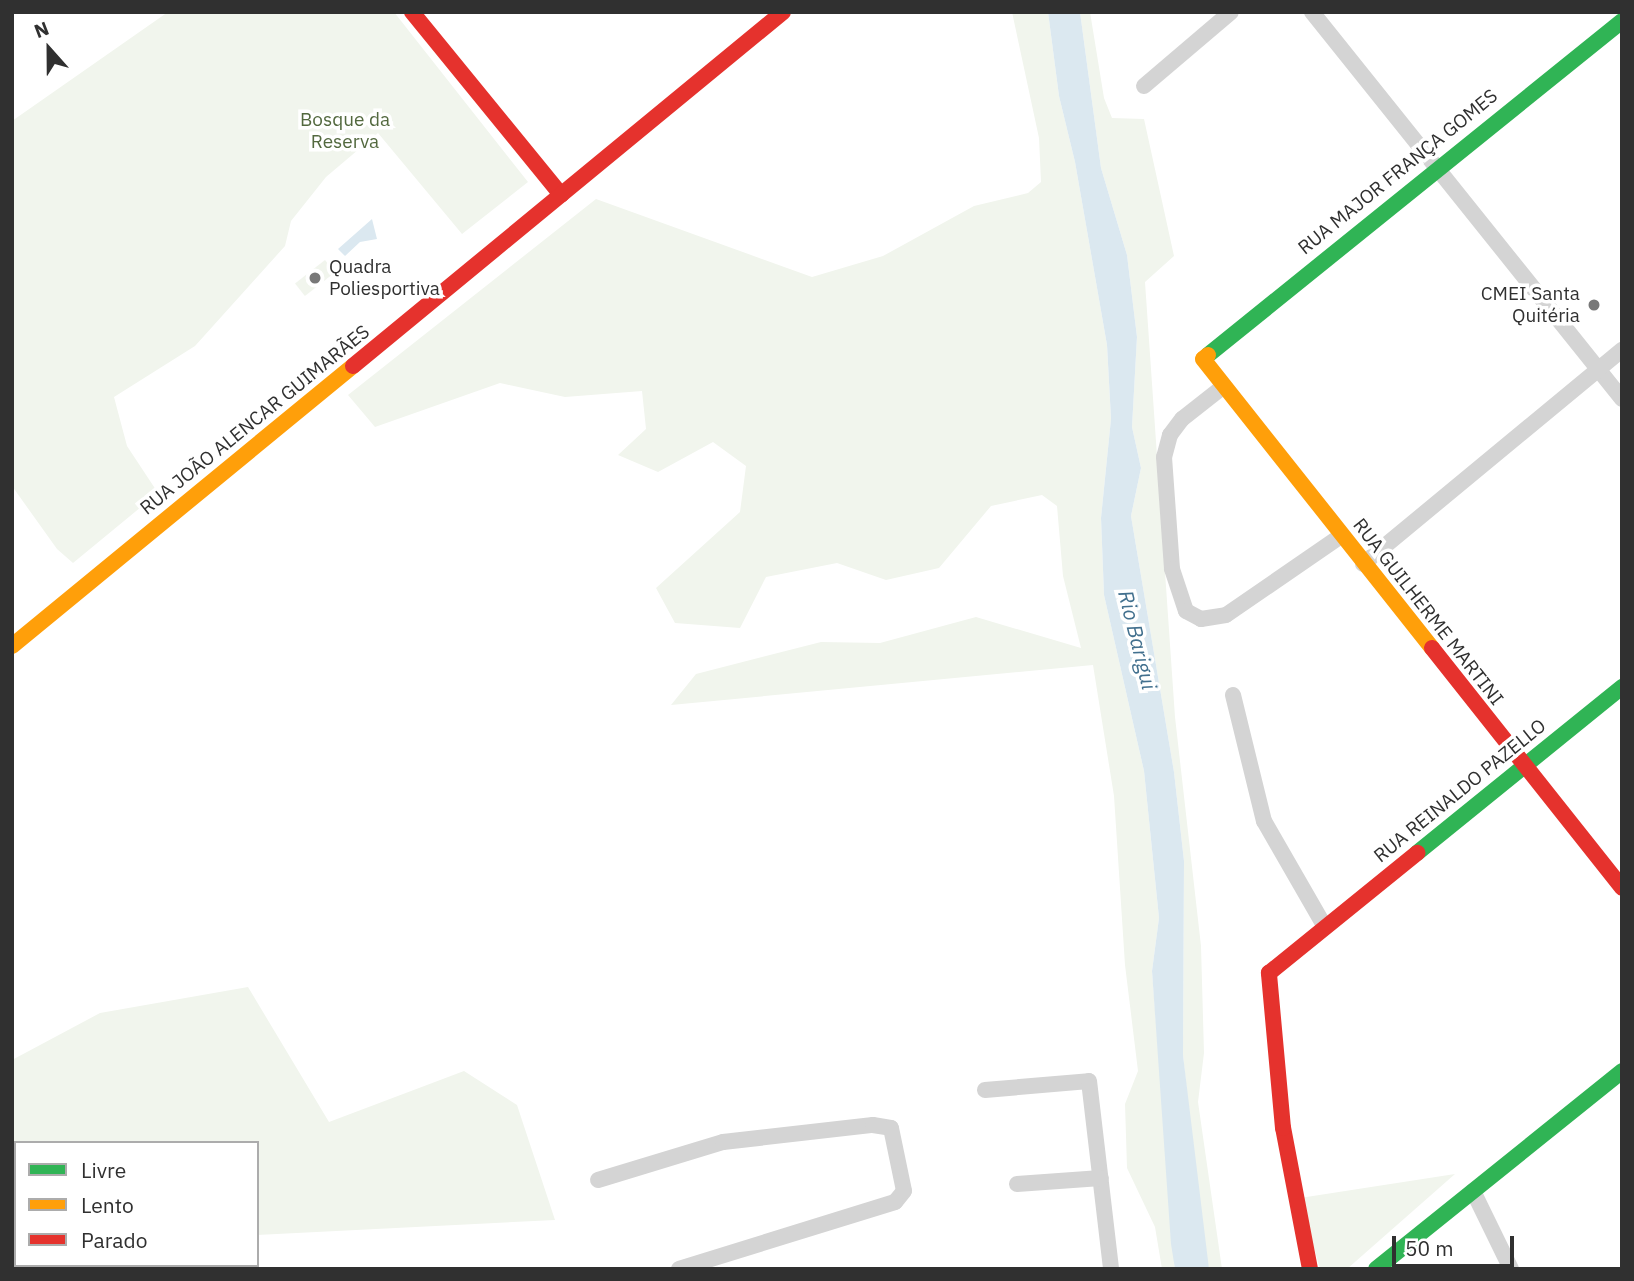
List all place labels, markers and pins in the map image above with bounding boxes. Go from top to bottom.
place label: Quadra Poliesportiva [329,256,440,300]
marker: Quadra Poliesportiva [307,270,323,286]
place label: CMEI Santa Quitéria [1481,283,1580,327]
marker: CMEI Santa Quitéria [1586,297,1602,313]

